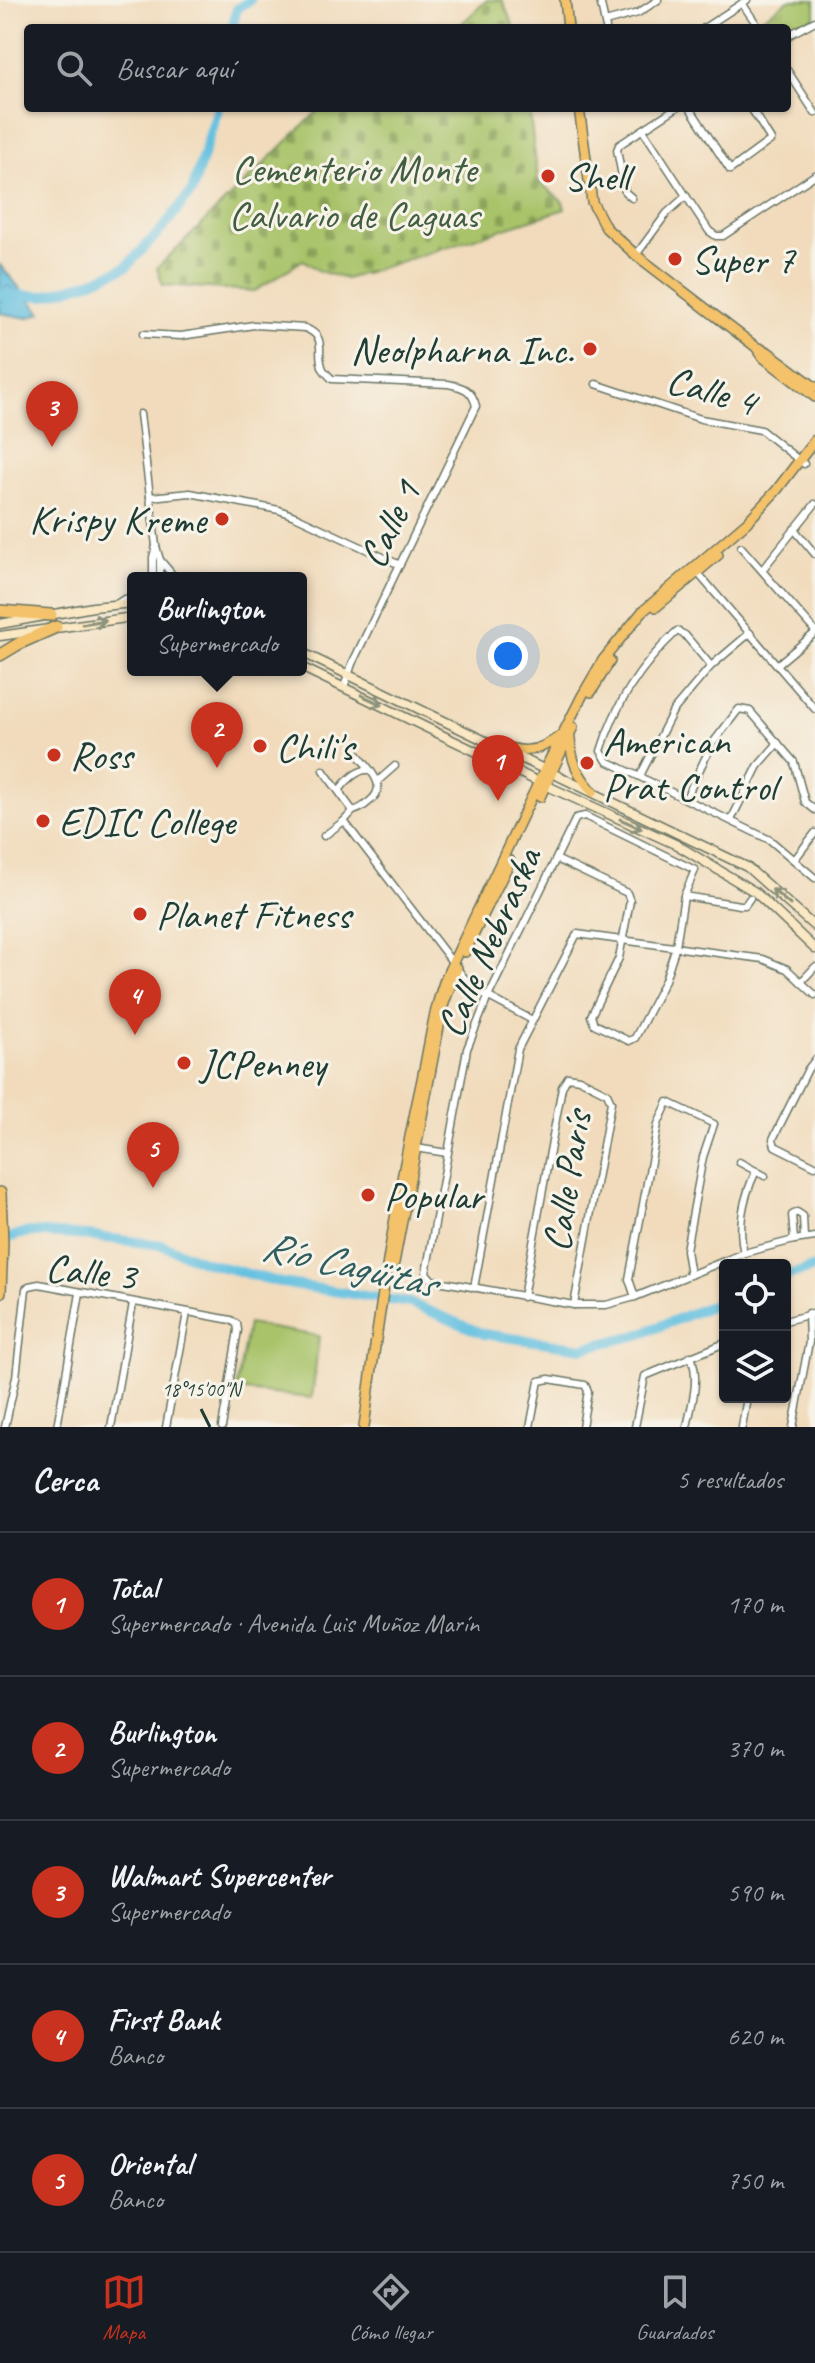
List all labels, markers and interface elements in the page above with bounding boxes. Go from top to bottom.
search box [24,24,791,112]
icon: search [52,46,96,90]
text: Buscar aquí [116,49,234,87]
park label: Cementerio Monte Calvario de Caguas [229,144,483,240]
place label: Shell [564,152,636,202]
marker: Shell [539,167,557,185]
place label: Super 7 [691,235,797,285]
marker: Super 7 [666,250,684,268]
place label: Neolpharna Inc. [350,325,574,375]
marker: Neolpharna Inc. [581,340,599,358]
street label: Calle 4 [661,354,766,429]
pin: 3 [26,381,78,447]
street label: Calle 1 [348,471,433,576]
place label: Krispy Kreme [29,495,209,545]
marker: Krispy Kreme [213,510,231,528]
popup [127,572,307,676]
text: Burlington [156,589,264,627]
one-way arrow [81,613,107,628]
text: Supermercado [156,627,278,660]
your location [488,636,528,676]
one-way arrow [359,693,383,708]
pin: 2 [191,702,243,768]
place label: American Prat Control [603,716,782,812]
place label: Chili's [276,722,357,772]
place label: Ross [70,731,136,781]
pin: 1 [472,735,524,801]
marker: Chili's [251,737,269,755]
marker: Ross [45,746,63,764]
marker: American Prat Control [578,754,596,772]
place label: EDIC College [59,797,238,847]
marker: EDIC College [34,812,52,830]
one-way arrow [619,818,643,833]
street label: Calle Nebraska [425,837,554,1045]
one-way arrow [771,888,791,906]
place label: Planet Fitness [156,890,354,940]
marker: Planet Fitness [131,905,149,923]
pin: 4 [109,969,161,1035]
place label: JCPenney [198,1039,329,1089]
marker: JCPenney [175,1054,193,1072]
street label: Calle París [531,1104,603,1255]
pin: 5 [127,1122,179,1188]
place label: Popular [384,1171,487,1221]
marker: Popular [359,1186,377,1204]
water label: Río Cagüitas [257,1219,447,1312]
street label: Calle 3 [43,1242,142,1302]
map controls [719,1259,791,1403]
button: locate [719,1259,791,1331]
button: layers [719,1331,791,1403]
text: 18°15'00"N [162,1377,243,1402]
text: Cerca [32,1458,98,1501]
text: 5 resultados [677,1463,783,1496]
text: Total [108,1569,157,1607]
text: 1 [52,1588,64,1621]
text: 170 m [727,1588,783,1621]
text: Supermercado · Avenida Luis Muñoz Marín [108,1607,479,1640]
text: Burlington [108,1713,216,1751]
text: 2 [52,1732,64,1765]
text: 370 m [727,1732,783,1765]
text: Supermercado [108,1751,230,1784]
text: Walmart Supercenter [108,1857,331,1895]
text: 3 [52,1876,64,1909]
text: 590 m [727,1876,783,1909]
text: Supermercado [108,1895,230,1928]
text: First Bank [108,2001,220,2039]
text: 4 [52,2020,64,2053]
text: 620 m [727,2020,783,2053]
text: Banco [108,2039,163,2072]
text: Oriental [108,2145,192,2183]
text: 5 [52,2164,64,2197]
text: 750 m [727,2164,783,2197]
text: Banco [108,2183,163,2216]
tab: Mapa [102,2270,146,2346]
tab: Cómo llegar [349,2270,433,2346]
tab: Guardados [636,2270,713,2346]

